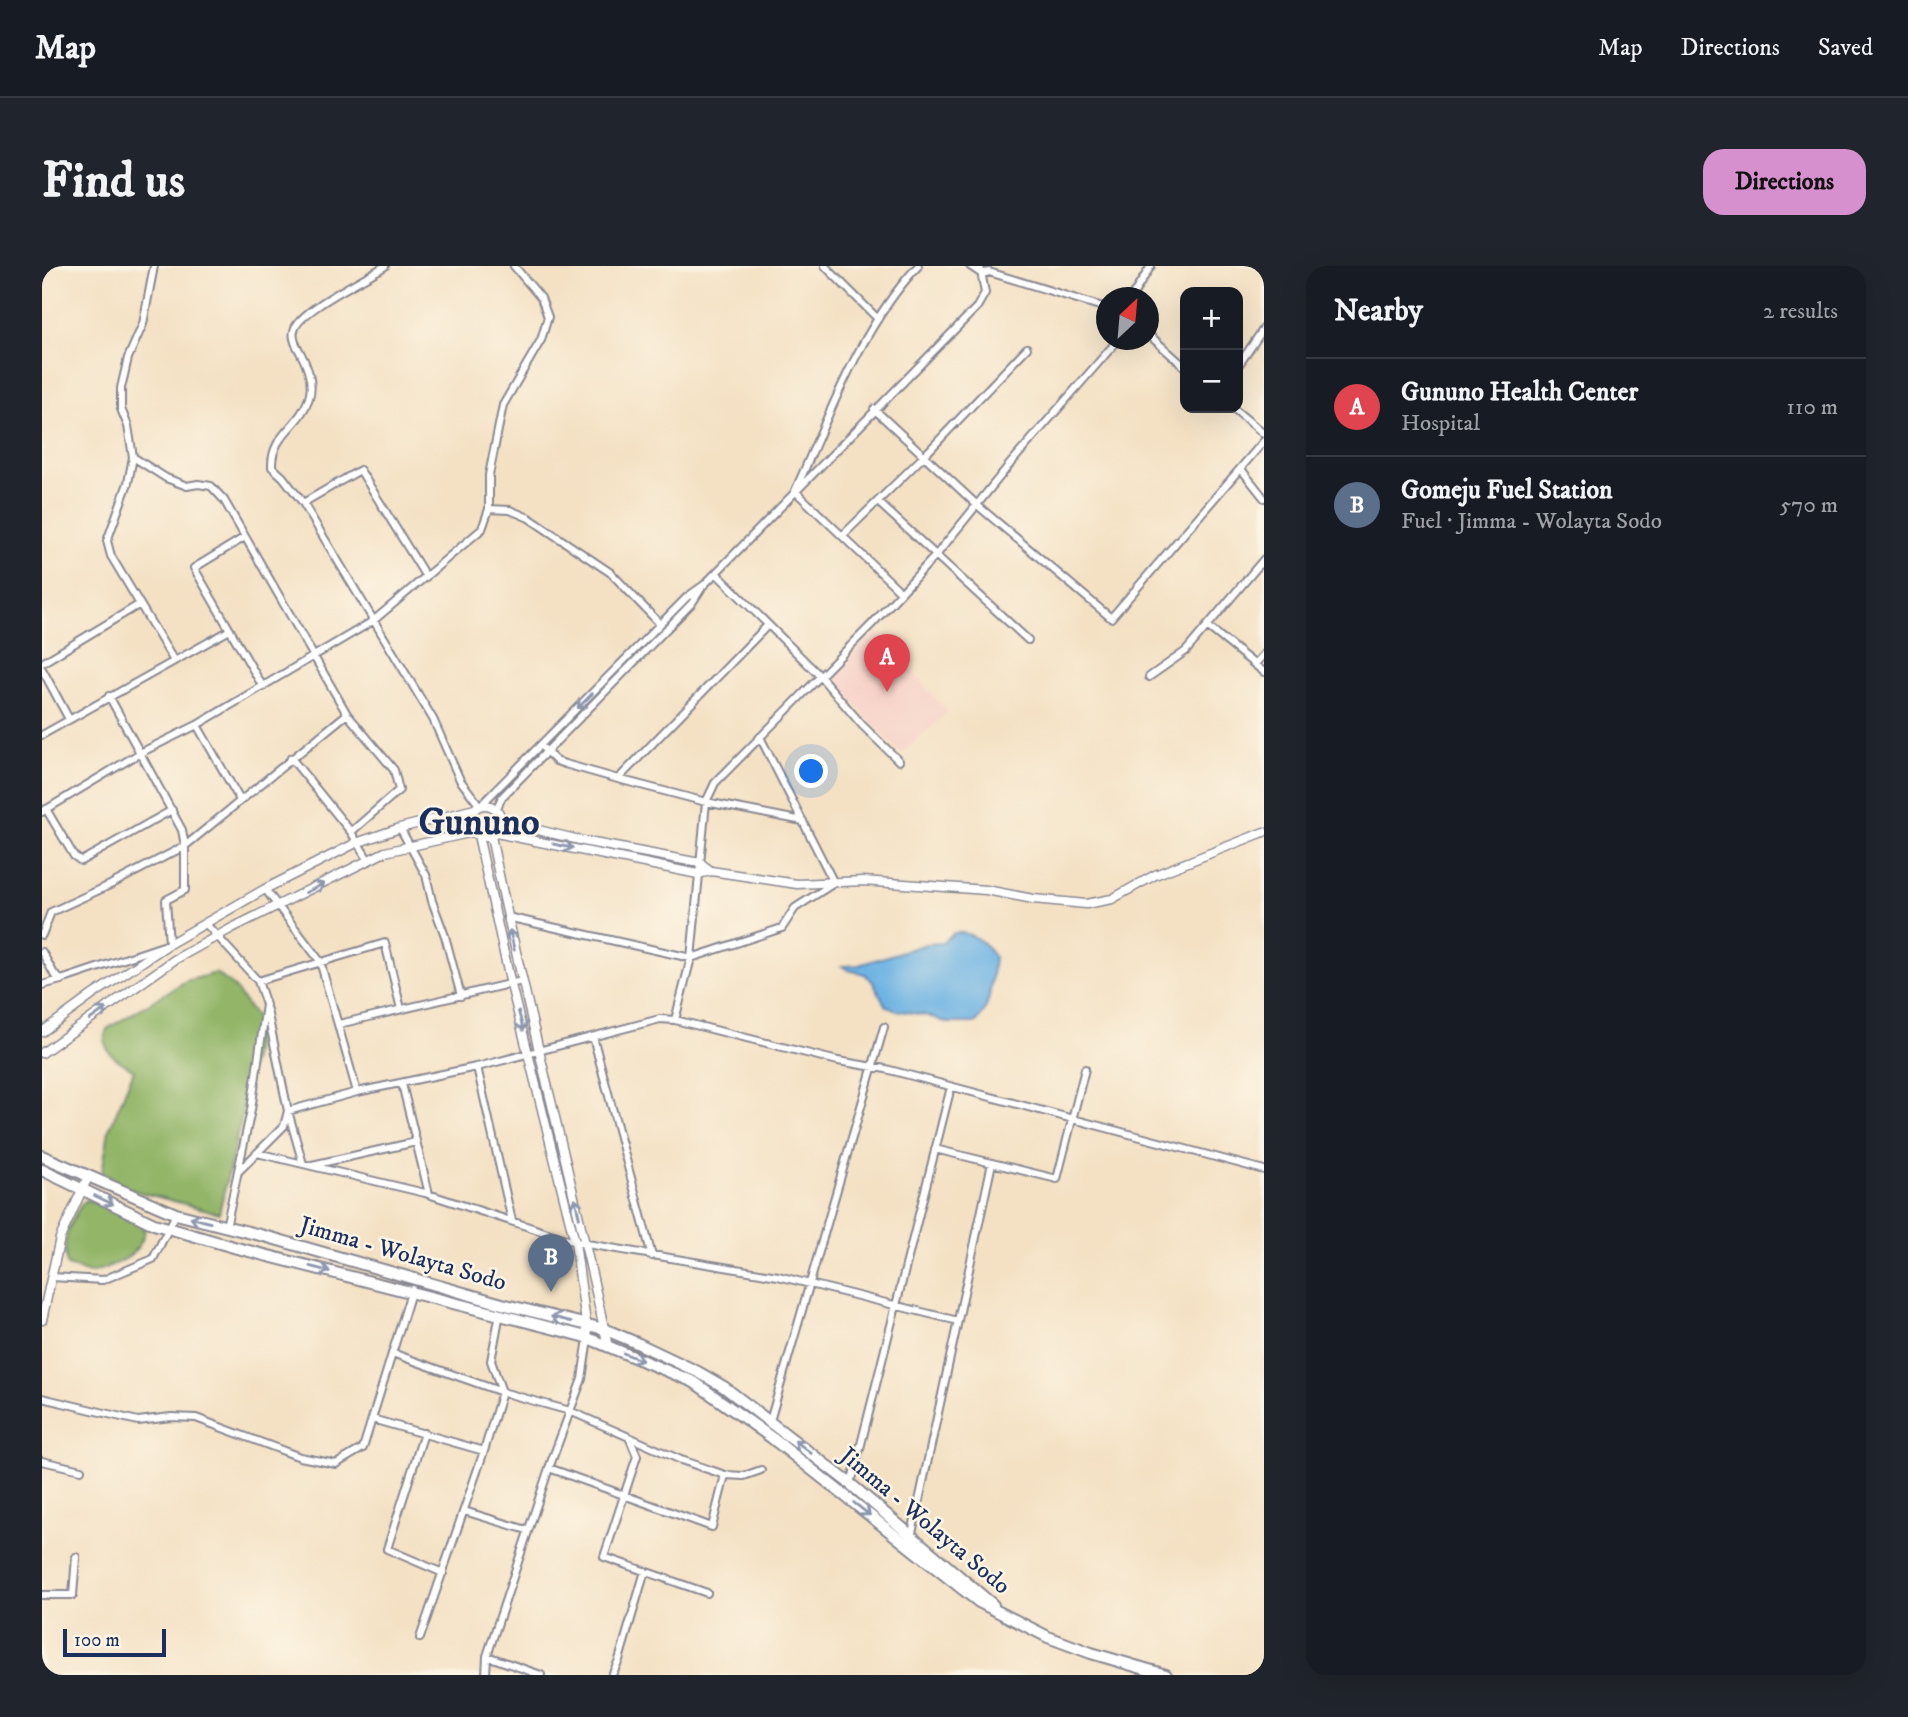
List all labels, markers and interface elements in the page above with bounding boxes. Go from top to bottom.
text: Map [35,28,96,69]
text: Map [1598,33,1643,63]
text: Directions [1681,33,1780,63]
text: Saved [1818,33,1873,63]
button: Directions [1703,149,1866,215]
text: Find us [42,151,185,213]
north arrow [1096,287,1159,350]
map controls [1180,287,1243,413]
button: + [1180,287,1243,350]
text: Nearby [1334,293,1423,330]
text: 2 results [1763,297,1838,326]
button: − [1180,350,1243,413]
text: Gununo Health Center [1401,376,1638,409]
text: A [1350,393,1364,422]
text: 110 m [1787,393,1838,422]
text: Hospital [1401,409,1480,438]
text: Gomeju Fuel Station [1401,474,1613,507]
text: B [1350,491,1364,520]
text: 570 m [1780,491,1838,520]
text: Fuel · Jimma - Wolayta Sodo [1401,507,1662,536]
pin: A [864,634,910,692]
one-way arrow [577,692,594,709]
your location [794,754,828,788]
district label: Gununo [418,799,540,847]
one-way arrow [551,839,574,853]
one-way arrow [304,880,325,894]
one-way arrow [505,929,518,951]
one-way arrow [88,1007,107,1021]
one-way arrow [515,1010,528,1032]
one-way arrow [93,1193,114,1207]
one-way arrow [570,1197,583,1220]
street label: Jimma - Wolayta Sodo [294,1210,510,1298]
one-way arrow [189,1213,212,1226]
pin: B [528,1234,574,1292]
one-way arrow [308,1263,330,1276]
one-way arrow [550,1312,573,1325]
one-way arrow [621,1351,643,1364]
one-way arrow [794,1440,812,1455]
street label: Jimma - Wolayta Sodo [832,1440,1016,1601]
one-way arrow [852,1501,870,1516]
scale bar [63,1626,166,1658]
text: 100 m [74,1629,120,1652]

